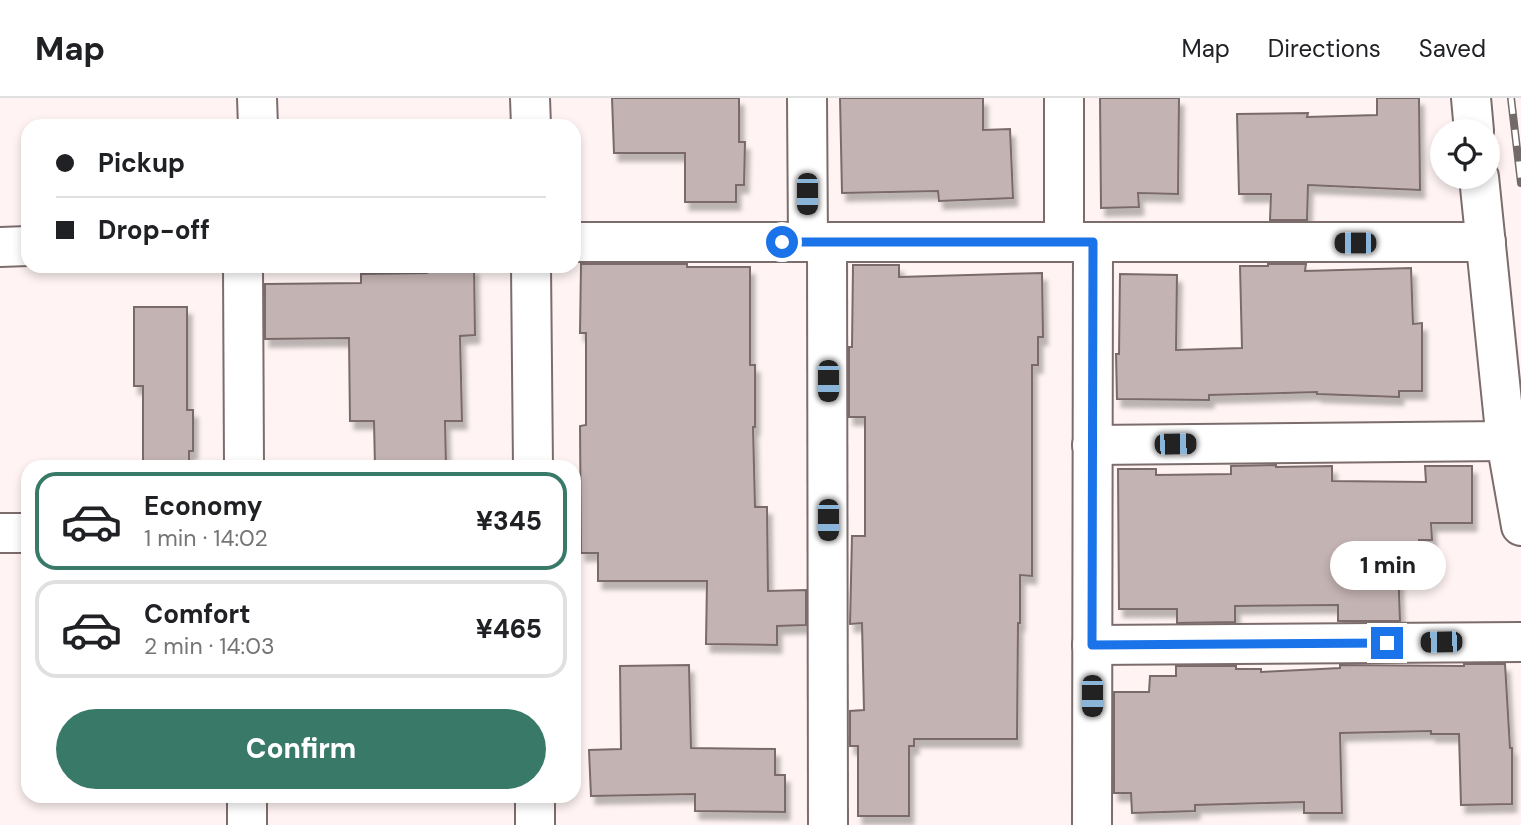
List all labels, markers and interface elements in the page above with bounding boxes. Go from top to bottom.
text: Map [35,27,105,70]
text: Map [1182,33,1230,64]
text: Directions [1268,33,1381,64]
text: Saved [1419,33,1486,64]
map controls [1430,119,1500,189]
button: locate [1430,119,1500,189]
text: Pickup [98,146,185,180]
car [797,173,818,215]
text: Drop-off [98,213,210,247]
route start [766,226,798,258]
car [1335,233,1377,254]
car [818,360,839,402]
car [1154,433,1197,455]
text: Economy [144,489,262,523]
icon: car [60,490,123,553]
car [818,499,839,541]
text: ¥345 [476,504,542,538]
text: 1 min · 14:02 [144,523,268,553]
callout: 1 min [1329,542,1445,590]
text: 1 min [1360,550,1416,580]
text: Comfort [144,597,250,631]
icon: car [60,598,123,661]
text: ¥465 [476,612,542,646]
route end [1371,627,1403,659]
text: 2 min · 14:03 [144,631,274,661]
car [1420,631,1463,653]
car [1082,675,1103,717]
button: Confirm [56,709,546,789]

